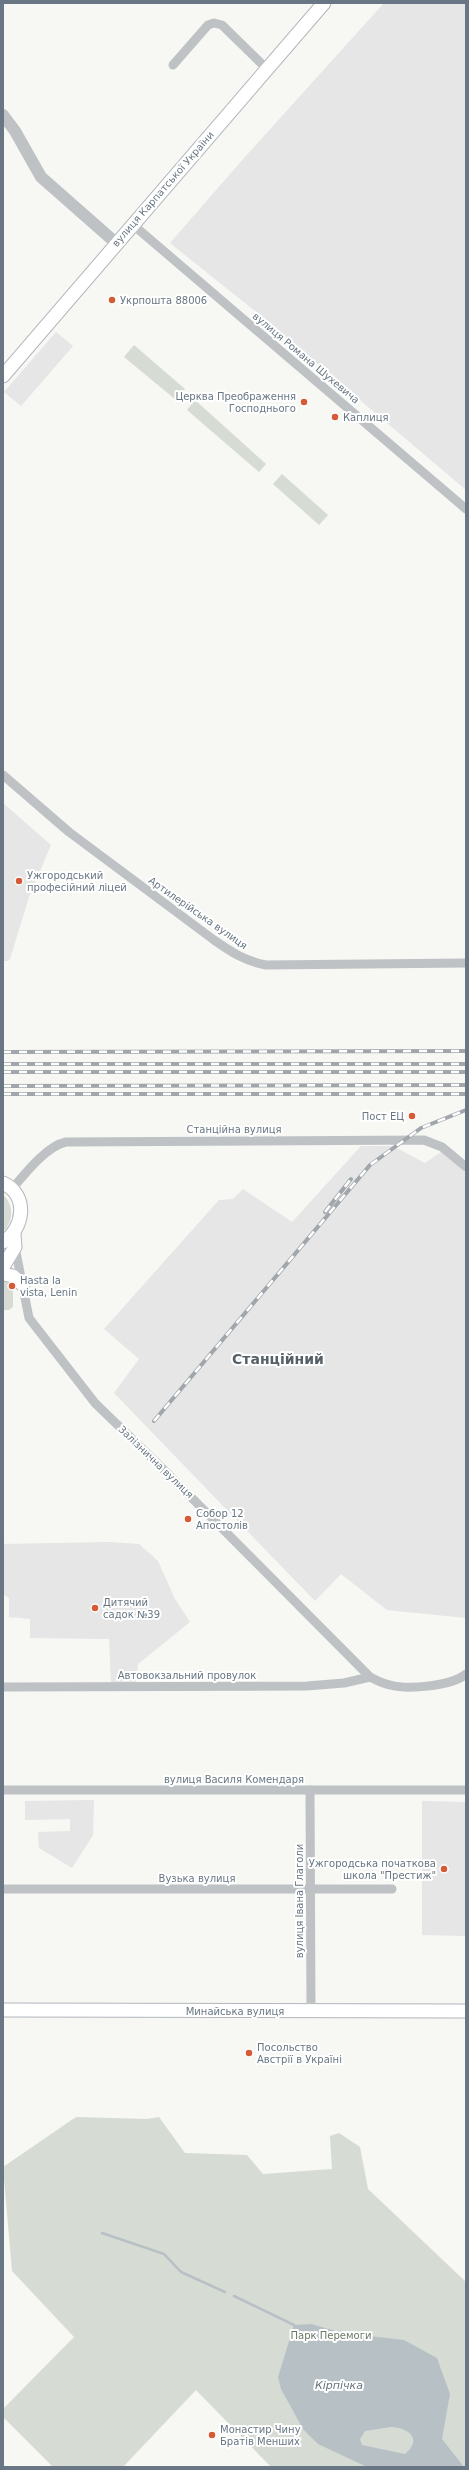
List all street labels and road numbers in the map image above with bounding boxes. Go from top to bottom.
street label: вулиця Карпатської України [110,129,216,249]
street label: вулиця Романа Шухевича [251,310,361,406]
street label: Артилерійська вулиця [147,875,249,951]
street label: Станційна вулиця [187,1124,281,1135]
street label: Залізнична вулиця [116,1424,196,1500]
street label: Автовокзальний провулок [118,1670,256,1681]
street label: вулиця Василя Комендаря [164,1774,304,1785]
street label: вулиця Івана Глаголи [294,1844,305,1958]
street label: Вузька вулиця [159,1873,235,1884]
street label: Минайська вулиця [186,2006,284,2017]

